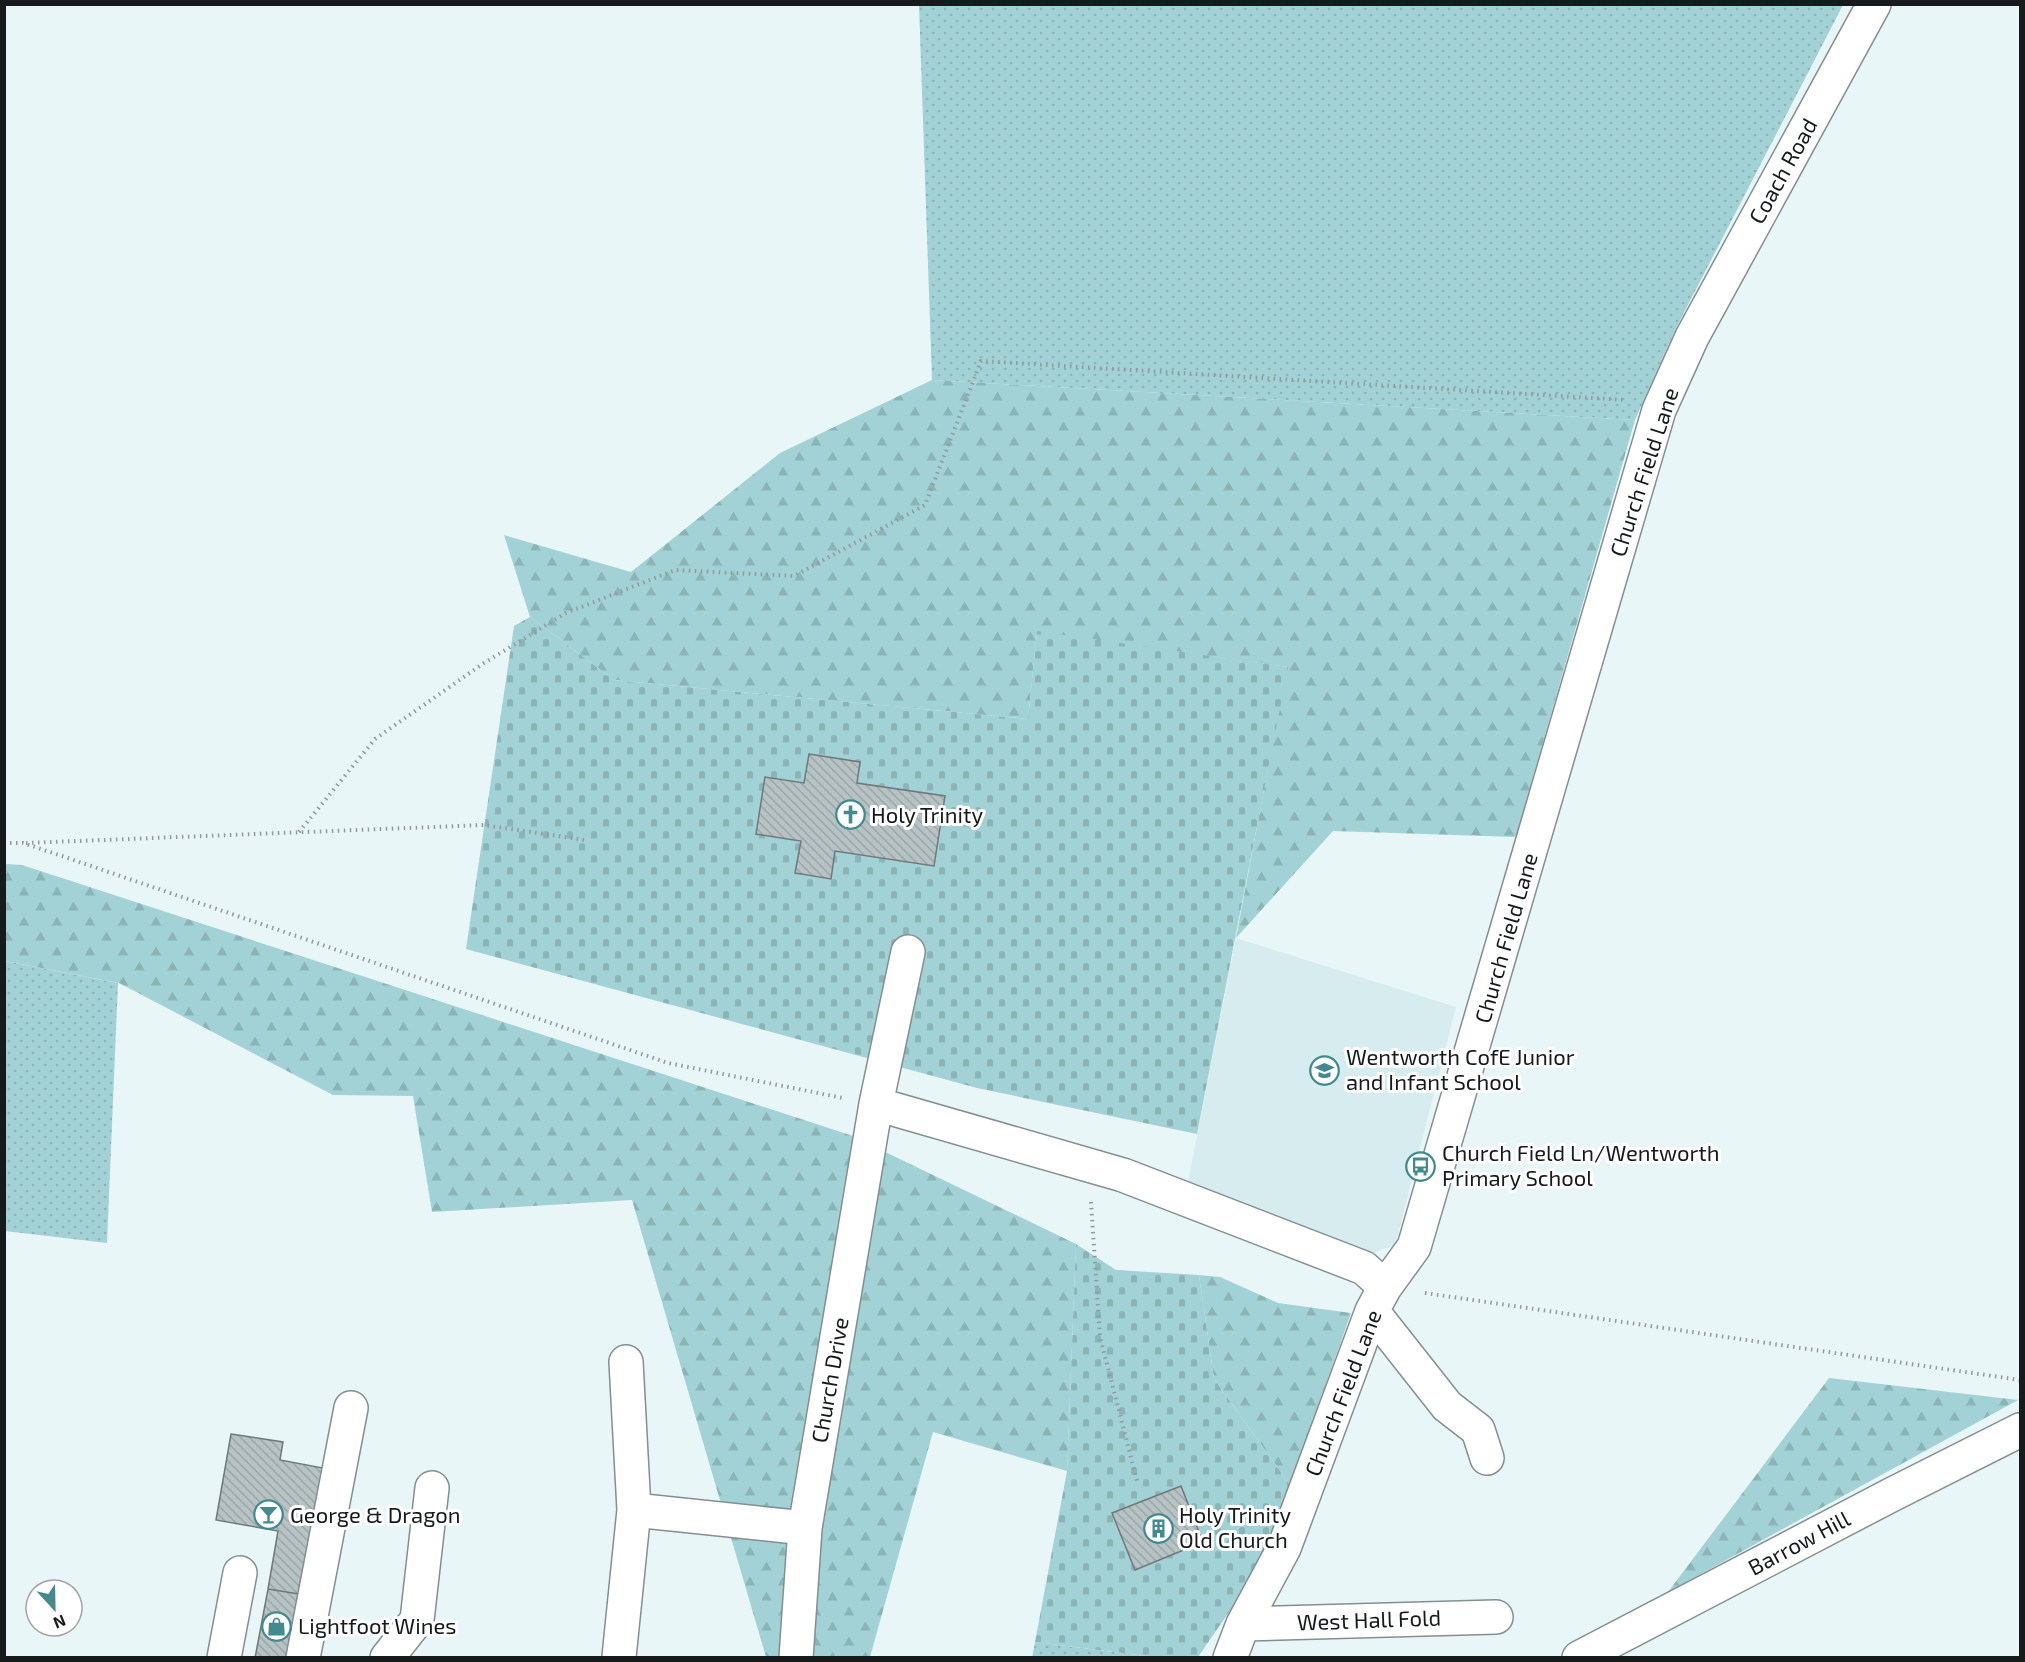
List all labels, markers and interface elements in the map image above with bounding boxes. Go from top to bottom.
street label: Coach Road [1743,113,1822,228]
street label: Church Field Lane [1603,384,1683,559]
church icon: Holy Trinity [834,799,866,831]
place label: Holy Trinity [871,801,983,827]
street label: Church Field Lane [1468,850,1542,1026]
place label: Wentworth CofE Junior and Infant School [1346,1043,1575,1094]
school or university icon: Wentworth CofE Junior and Infant School [1309,1054,1341,1086]
place label: Church Field Ln/Wentworth Primary School [1442,1139,1719,1190]
bus stop icon: Church Field Ln/Wentworth Primary School [1405,1150,1437,1182]
street label: Church Field Lane [1298,1306,1386,1479]
street label: Church Drive [805,1315,853,1445]
bar icon: George & Dragon [253,1499,285,1531]
place label: George & Dragon [290,1501,461,1527]
place label: Holy Trinity Old Church [1179,1501,1291,1552]
street label: Barrow Hill [1743,1504,1854,1580]
building icon: Holy Trinity Old Church [1142,1512,1174,1544]
north arrow [24,1578,84,1638]
street label: West Hall Fold [1297,1603,1441,1635]
shop icon: Lightfoot Wines [261,1610,293,1642]
text: N [51,1611,69,1633]
place label: Lightfoot Wines [298,1612,456,1638]

